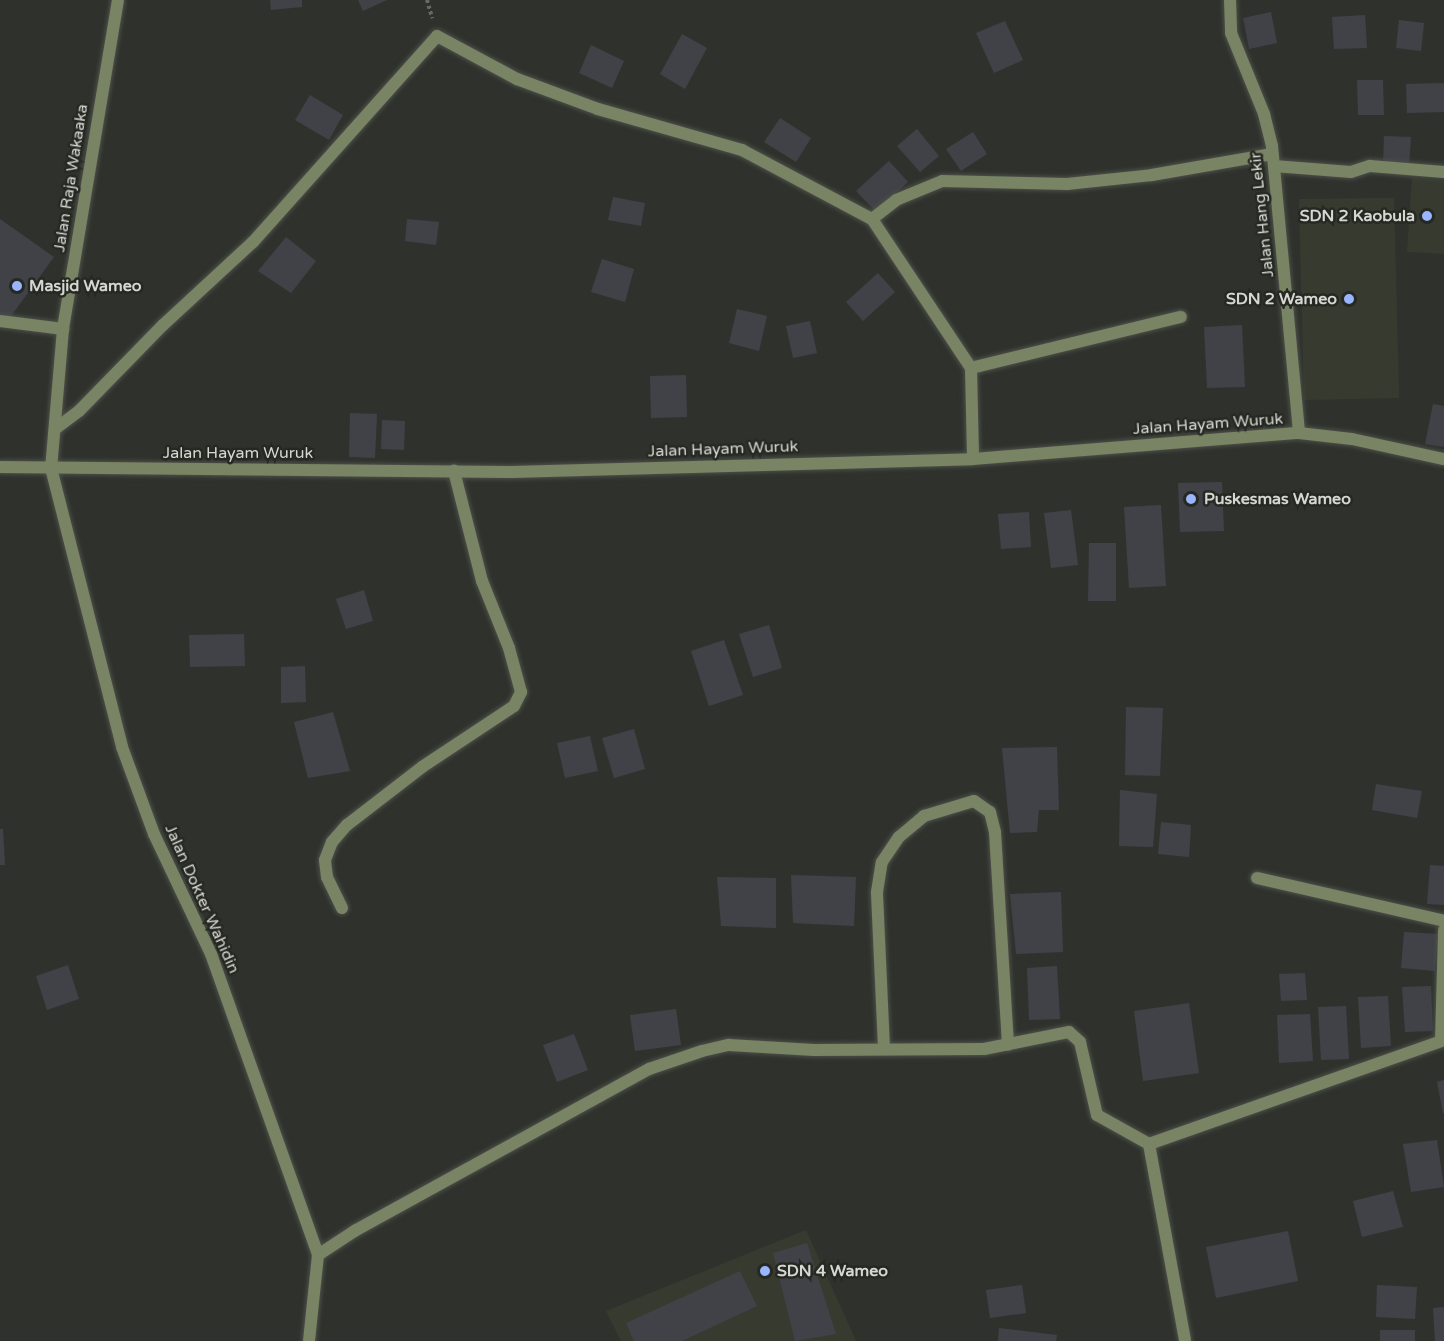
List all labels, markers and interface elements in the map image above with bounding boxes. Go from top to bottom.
street label: Jalan Raja Wakaaka [50,103,92,253]
street label: Jalan Hang Lekir [1246,152,1278,278]
place label: SDN 2 Kaobula [1300,206,1415,226]
marker: SDN 2 Kaobula [1420,209,1434,223]
place label: Masjid Wameo [29,276,141,296]
marker: Masjid Wameo [10,279,24,293]
place label: SDN 2 Wameo [1226,289,1337,309]
marker: SDN 2 Wameo [1342,292,1356,306]
street label: Jalan Hayam Wuruk [1132,409,1284,439]
street label: Jalan Hayam Wuruk [647,437,799,461]
street label: Jalan Hayam Wuruk [163,443,313,463]
place label: Puskesmas Wameo [1204,489,1351,509]
marker: Puskesmas Wameo [1182,490,1200,508]
street label: Jalan Dokter Wahidin [161,822,243,976]
place label: SDN 4 Wameo [777,1261,888,1281]
marker: SDN 4 Wameo [758,1264,772,1278]

